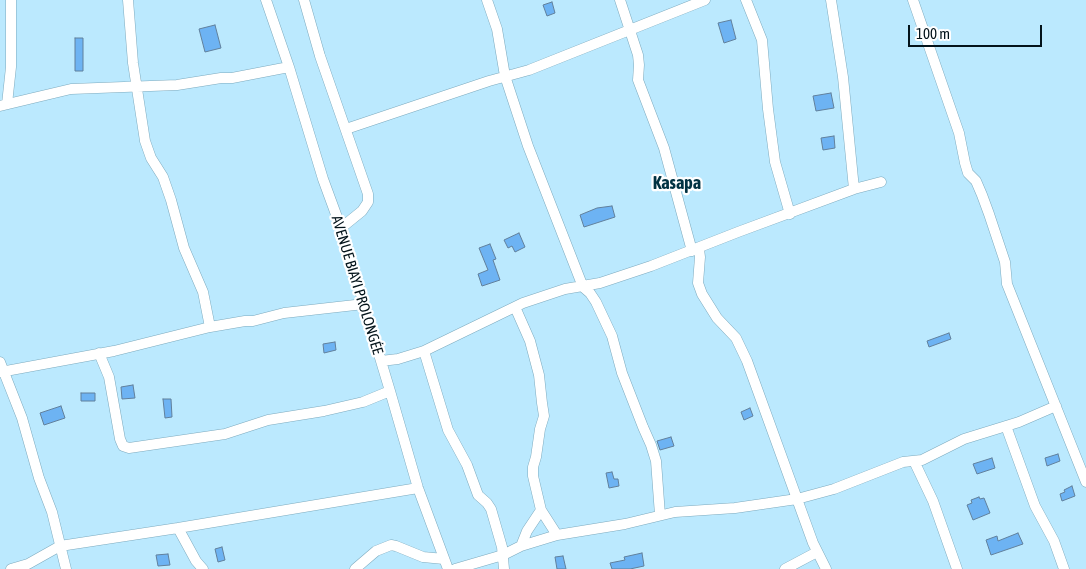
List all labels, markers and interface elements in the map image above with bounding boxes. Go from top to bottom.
scale bar [911,15,1045,47]
text: 100 m [916,25,950,42]
district label: Kasapa [653,172,701,194]
street label: AVENUE BIAYI PROLONGÉE [327,213,387,357]

